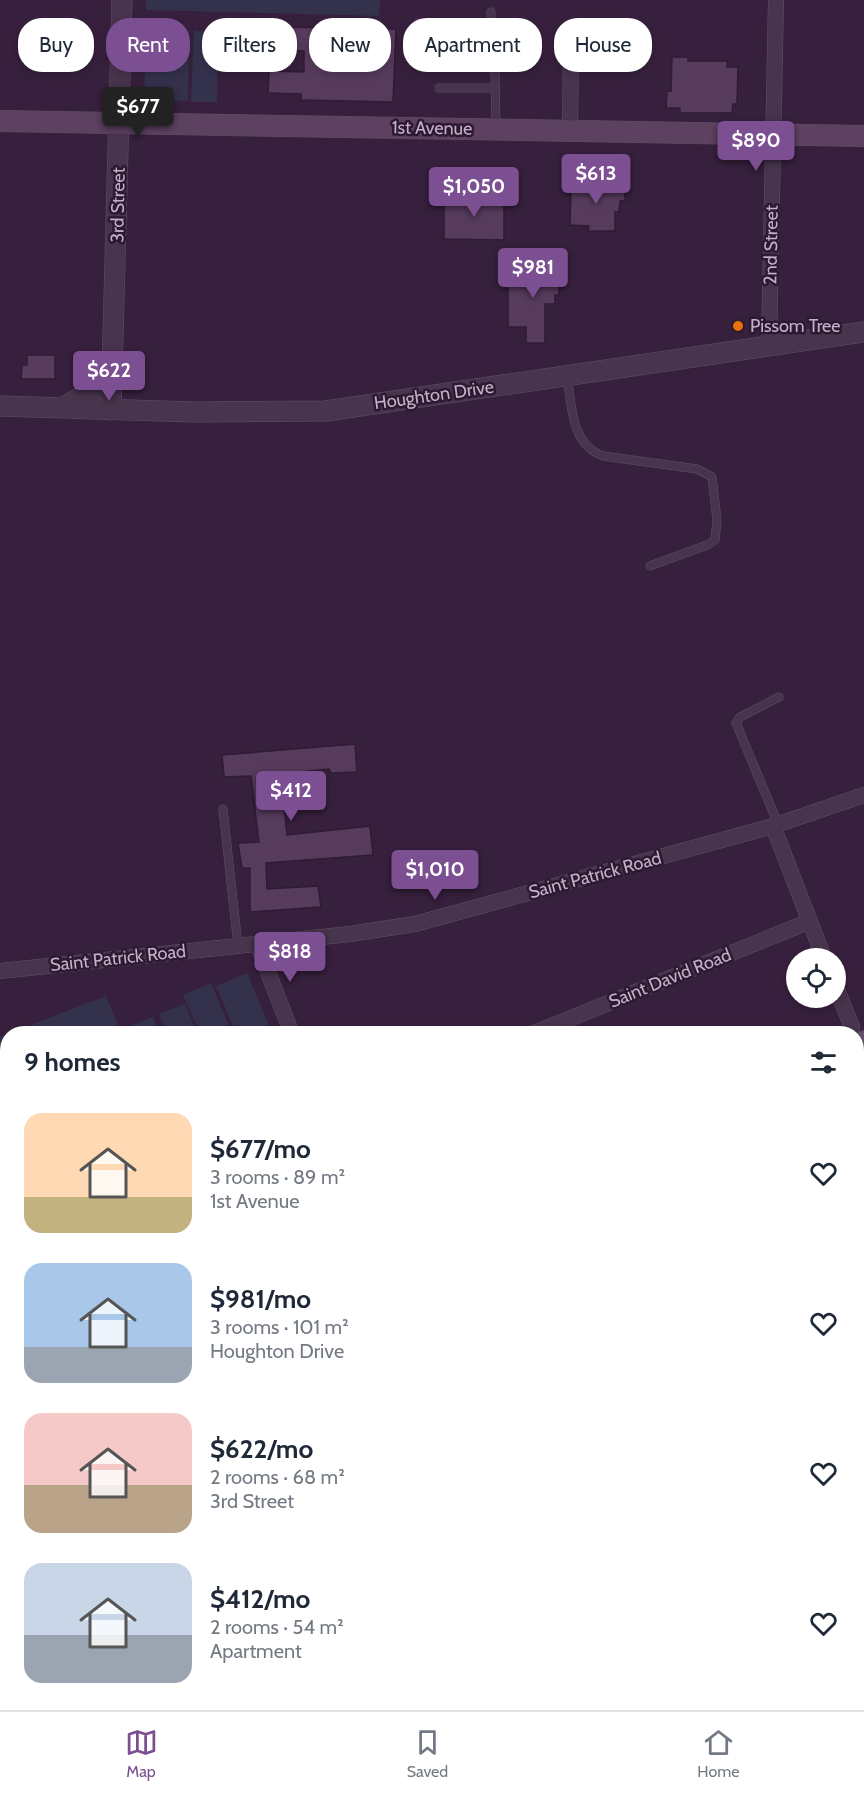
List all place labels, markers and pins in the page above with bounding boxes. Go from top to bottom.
pin: $677 [102,87,174,138]
pin: $890 [720,121,792,172]
pin: $613 [560,154,632,205]
pin: $1,050 [425,167,523,218]
pin: $981 [497,248,569,299]
place label: Pissom Tree [750,315,841,337]
marker: Pissom Tree [731,319,745,333]
pin: $622 [73,351,145,402]
pin: $412 [255,771,327,822]
pin: $1,010 [386,850,484,901]
pin: $818 [254,932,326,983]

